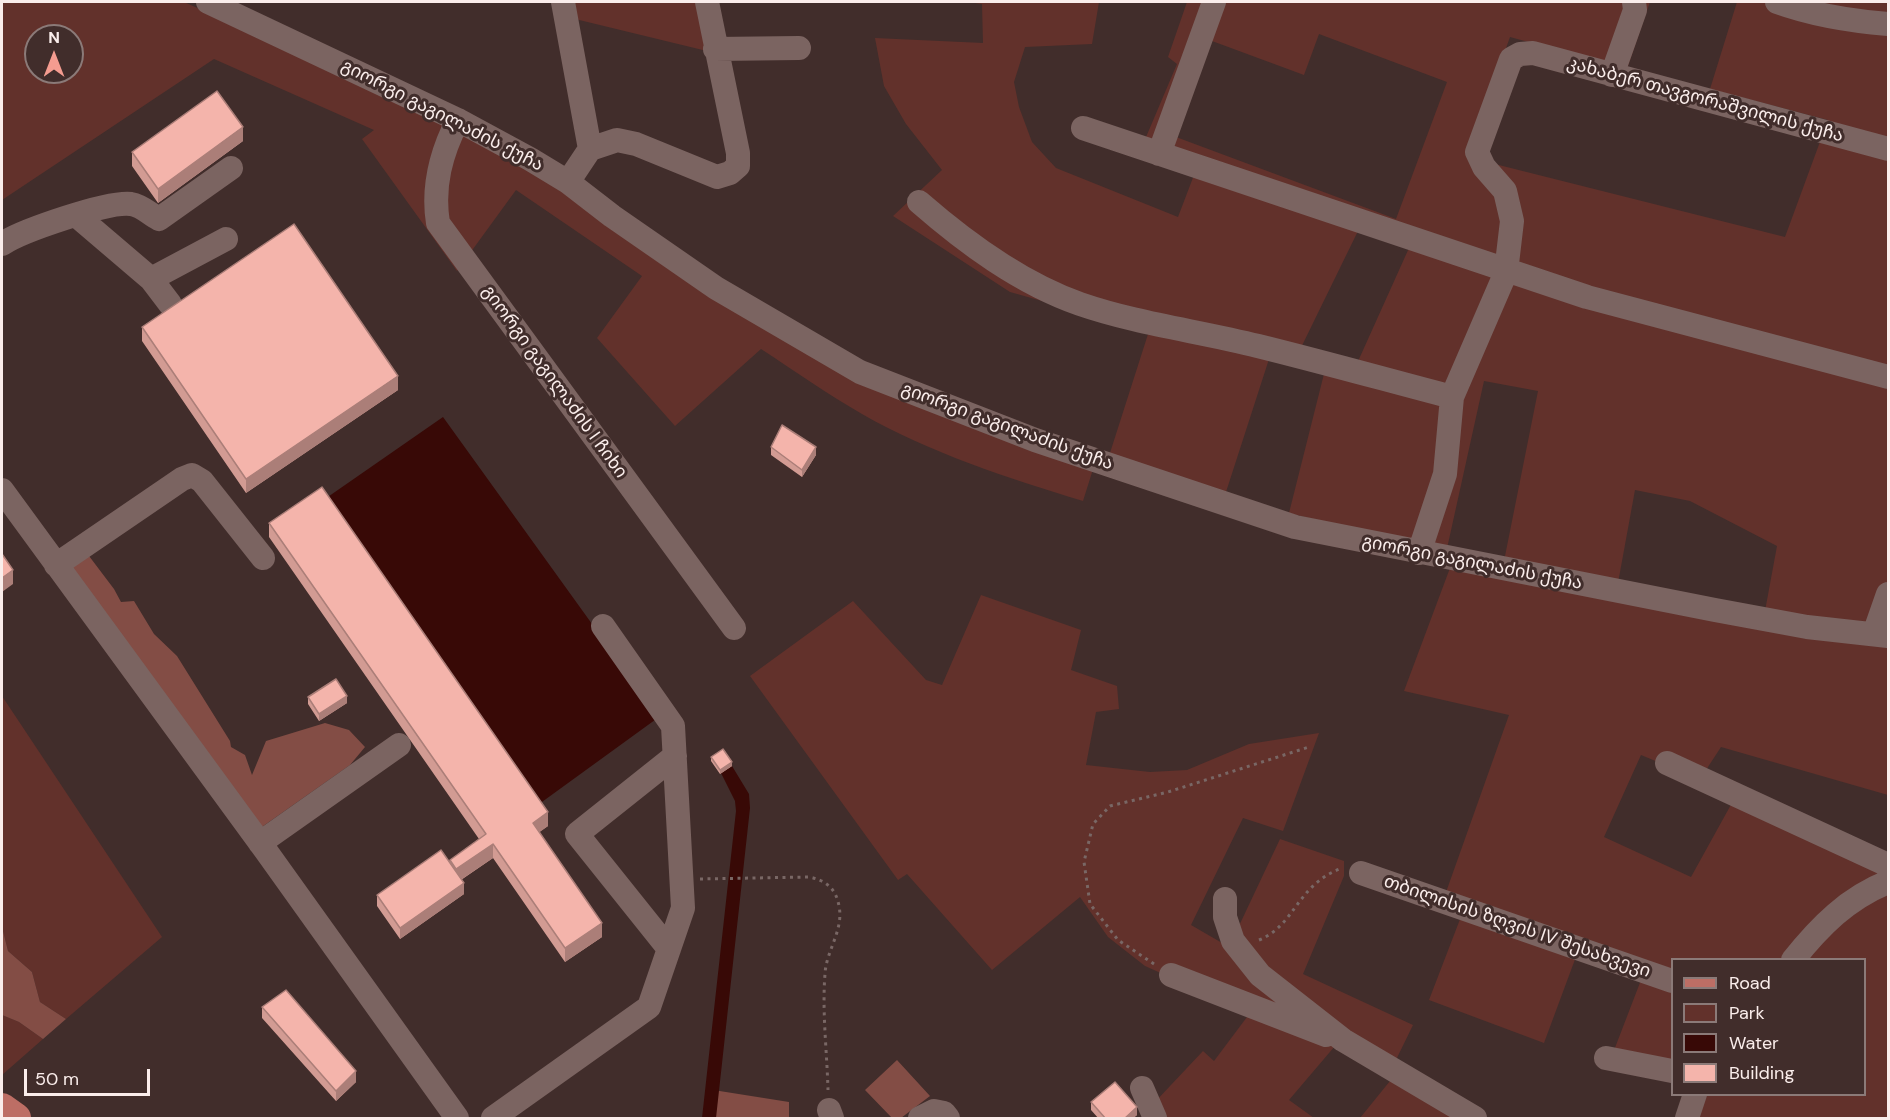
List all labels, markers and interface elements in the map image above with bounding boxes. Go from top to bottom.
north arrow [24,24,84,84]
text: N [48,27,60,48]
street label: კახაბერ თავგორაშვილის ქუჩა [1564,53,1846,147]
street label: გიორგი გაგილაძის ქუჩა [337,56,547,176]
street label: გიორგი გაგილაძის I ჩიხი [477,281,631,483]
street label: გიორგი გაგილაძის ქუჩა [898,379,1116,475]
street label: გიორგი გაგილაძის ქუჩა [1360,531,1584,595]
street label: თბილისის ზღვის IV შესახვევი [1381,871,1653,983]
legend [1671,958,1866,1096]
text: Road [1729,971,1771,995]
text: Park [1729,1001,1765,1025]
text: Water [1729,1031,1779,1055]
scale bar [27,1057,153,1095]
text: Building [1729,1061,1794,1085]
text: 50 m [35,1067,79,1091]

